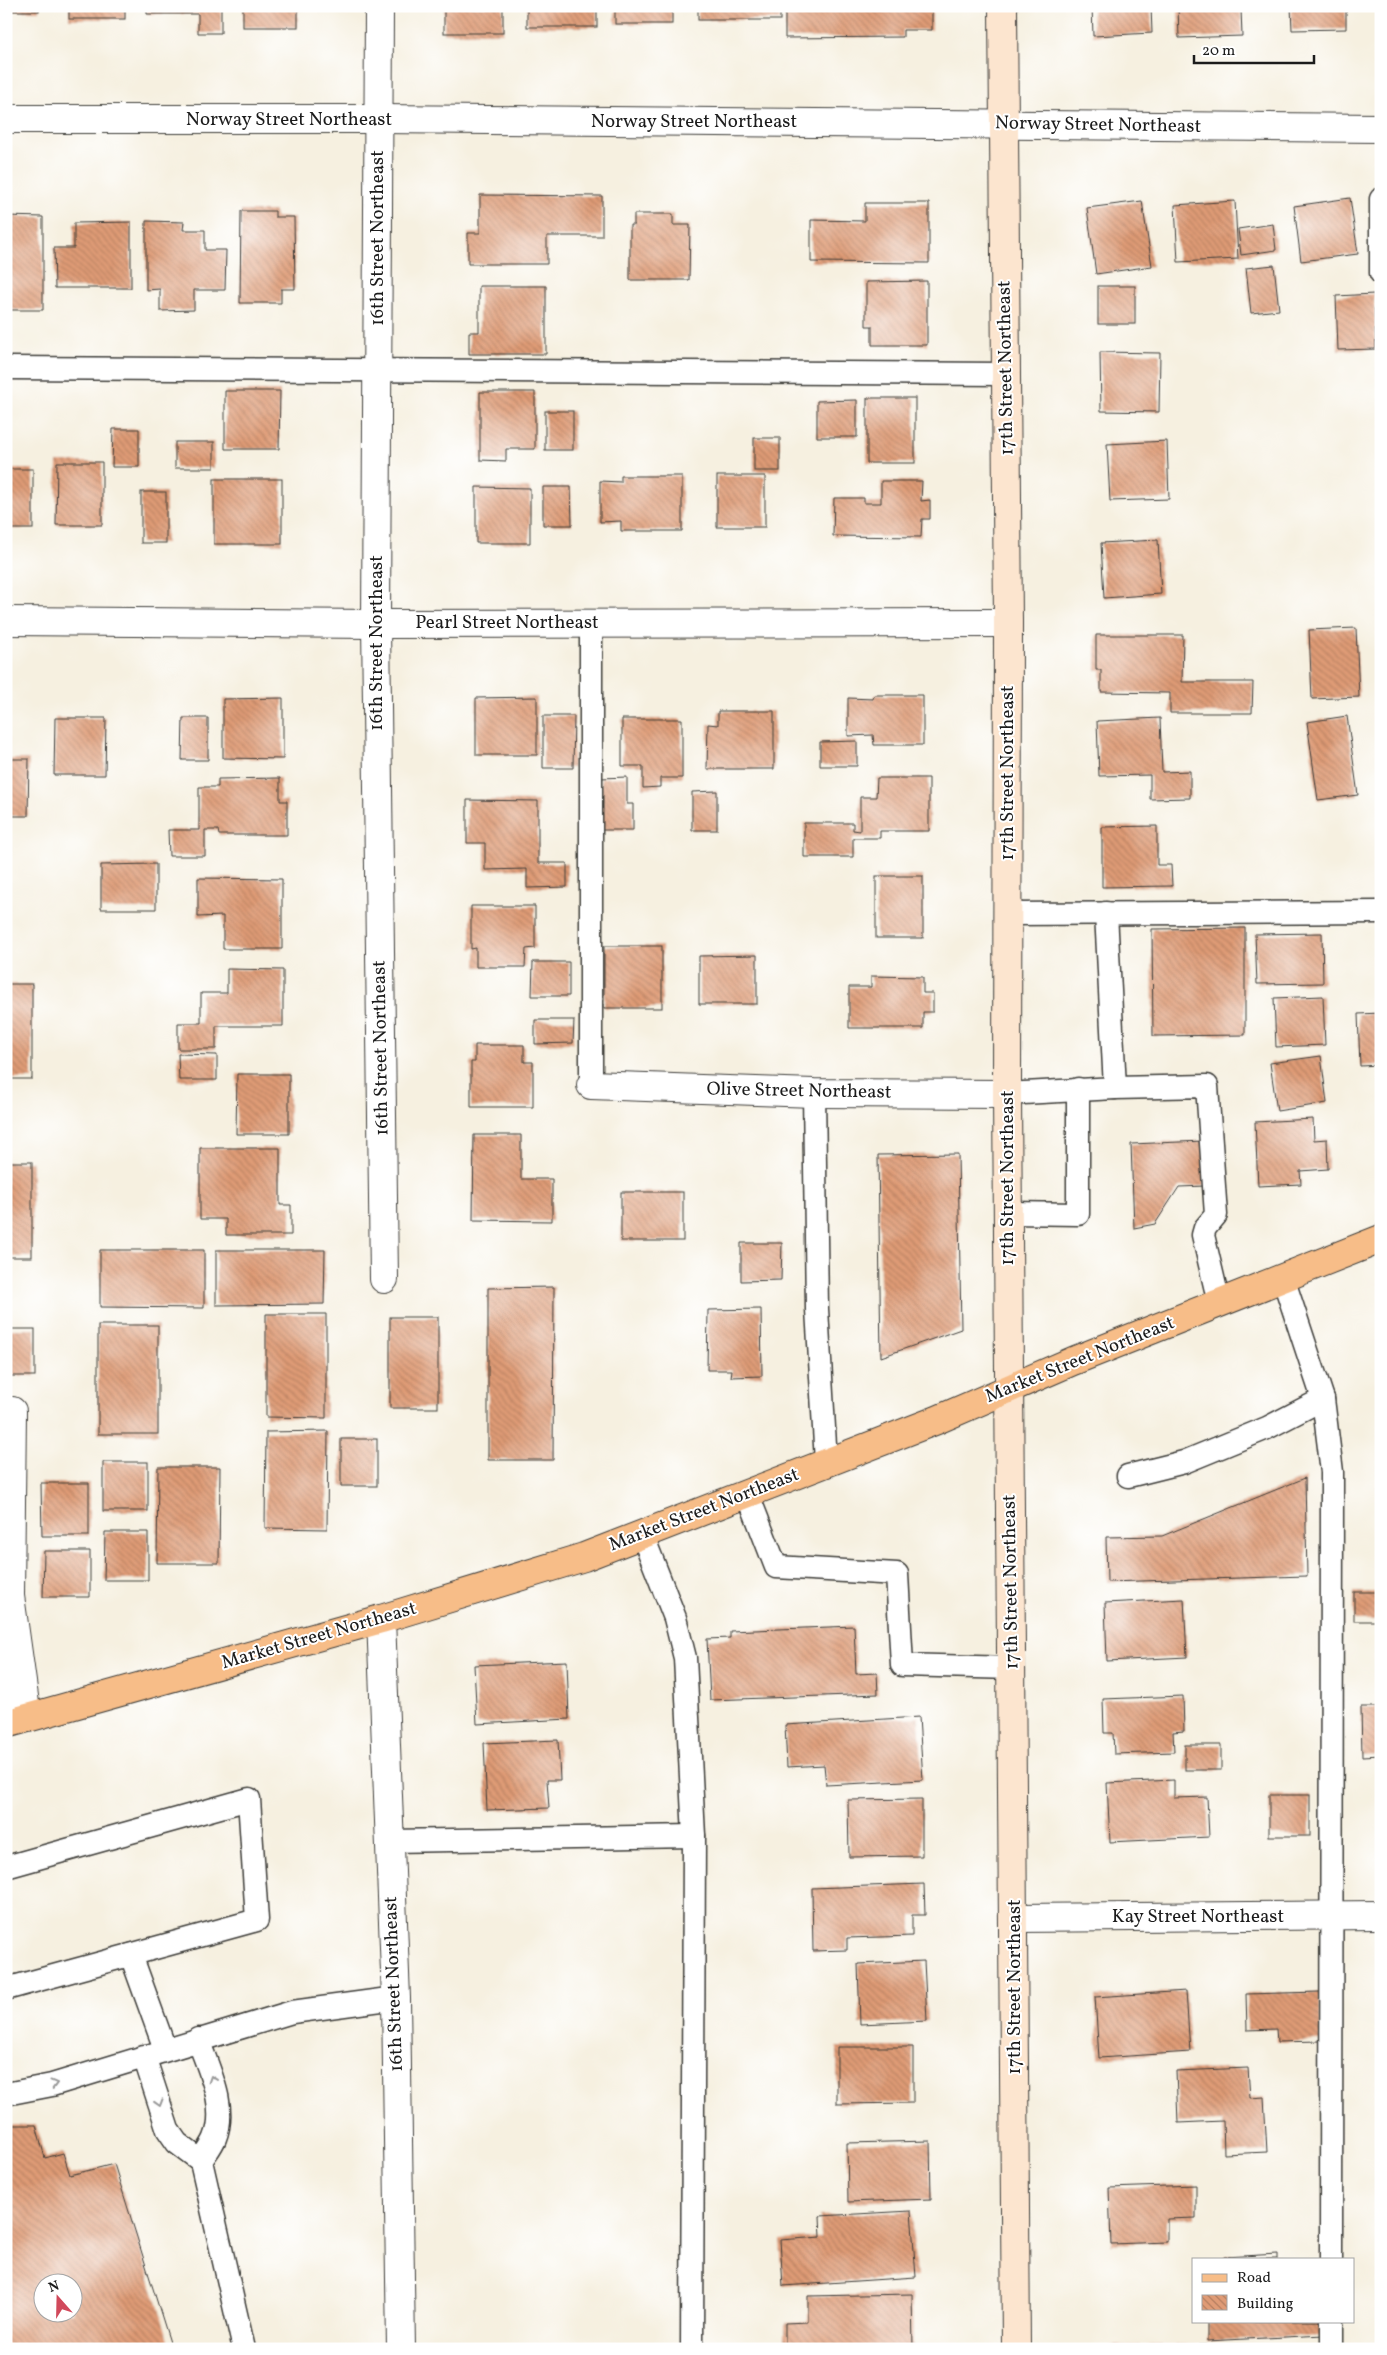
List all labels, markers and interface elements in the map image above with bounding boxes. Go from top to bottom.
scale bar [1194,32,1314,64]
text: 20 m [1202,41,1235,62]
street label: Norway Street Northeast [186,107,392,133]
street label: Norway Street Northeast [591,109,797,135]
street label: Norway Street Northeast [995,110,1202,140]
street label: 16th Street Northeast [365,150,391,326]
street label: 17th Street Northeast [991,280,1021,456]
street label: 16th Street Northeast [364,555,390,731]
street label: Pearl Street Northeast [415,610,599,636]
street label: 17th Street Northeast [995,685,1021,861]
street label: 16th Street Northeast [366,960,396,1136]
street label: Olive Street Northeast [706,1076,892,1106]
street label: 17th Street Northeast [995,1090,1021,1266]
street label: Market Street Northeast [982,1310,1179,1410]
street label: Market Street Northeast [605,1462,803,1558]
street label: 17th Street Northeast [996,1494,1026,1670]
street label: Market Street Northeast [218,1596,420,1676]
street label: 16th Street Northeast [378,1895,410,2072]
street label: 17th Street Northeast [1002,1899,1028,2075]
street label: Kay Street Northeast [1112,1904,1284,1930]
one-way arrow [208,2075,218,2084]
one-way arrow [49,2079,57,2089]
one-way arrow [153,2098,163,2106]
legend [1192,2258,1354,2322]
text: Road [1237,2268,1271,2289]
north arrow [32,2272,82,2322]
text: N [46,2277,62,2298]
text: Building [1237,2294,1294,2315]

